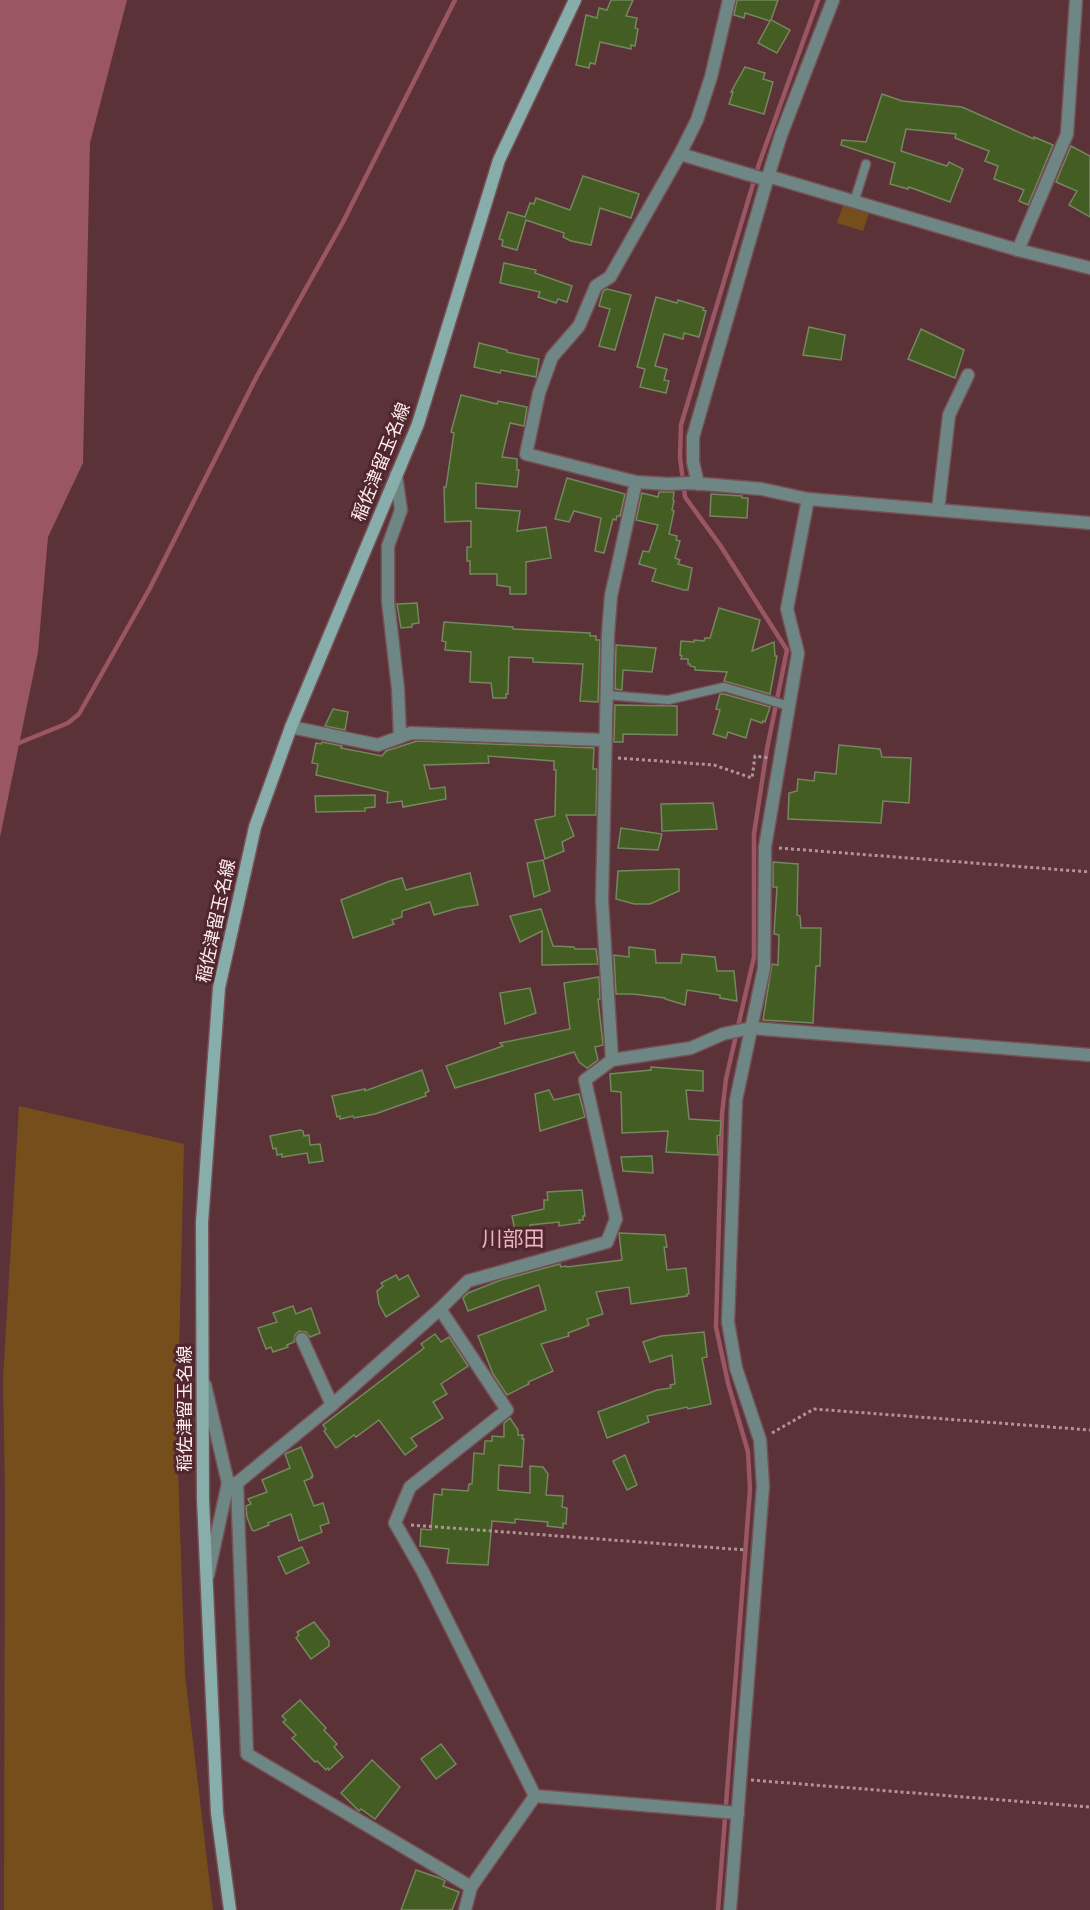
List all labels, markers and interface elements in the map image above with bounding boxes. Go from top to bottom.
street label: 稲佐津留玉名線 [348,400,414,524]
street label: 稲佐津留玉名線 [193,857,239,985]
district label: 川部田 [482,1227,545,1250]
street label: 稲佐津留玉名線 [175,1346,195,1472]

